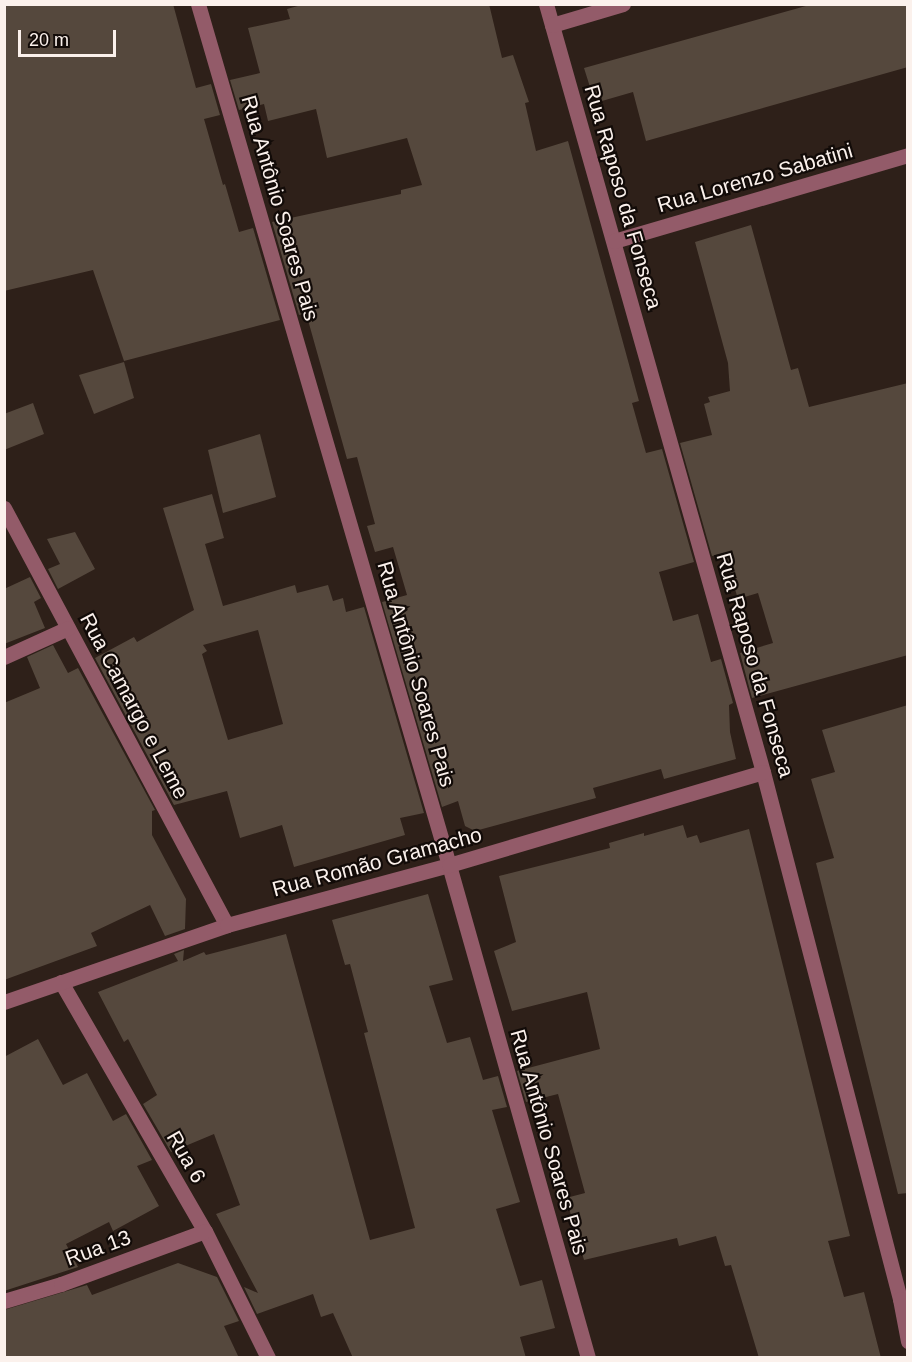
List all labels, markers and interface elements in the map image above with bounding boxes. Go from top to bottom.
scale bar [21,18,118,56]
text: 20 m [29,30,69,50]
street label: Rua Raposo da Fonseca [579,82,667,312]
street label: Rua Antônio Soares Pais [236,92,324,324]
street label: Rua Lorenzo Sabatini [654,138,856,218]
street label: Rua Raposo da Fonseca [711,550,799,780]
street label: Rua Antônio Soares Pais [372,558,460,790]
street label: Rua Camargo e Leme [74,609,194,803]
street label: Rua Romão Gramacho [269,822,485,902]
street label: Rua Antônio Soares Pais [505,1026,593,1258]
street label: Rua 6 [161,1126,211,1188]
street label: Rua 13 [62,1225,134,1271]

